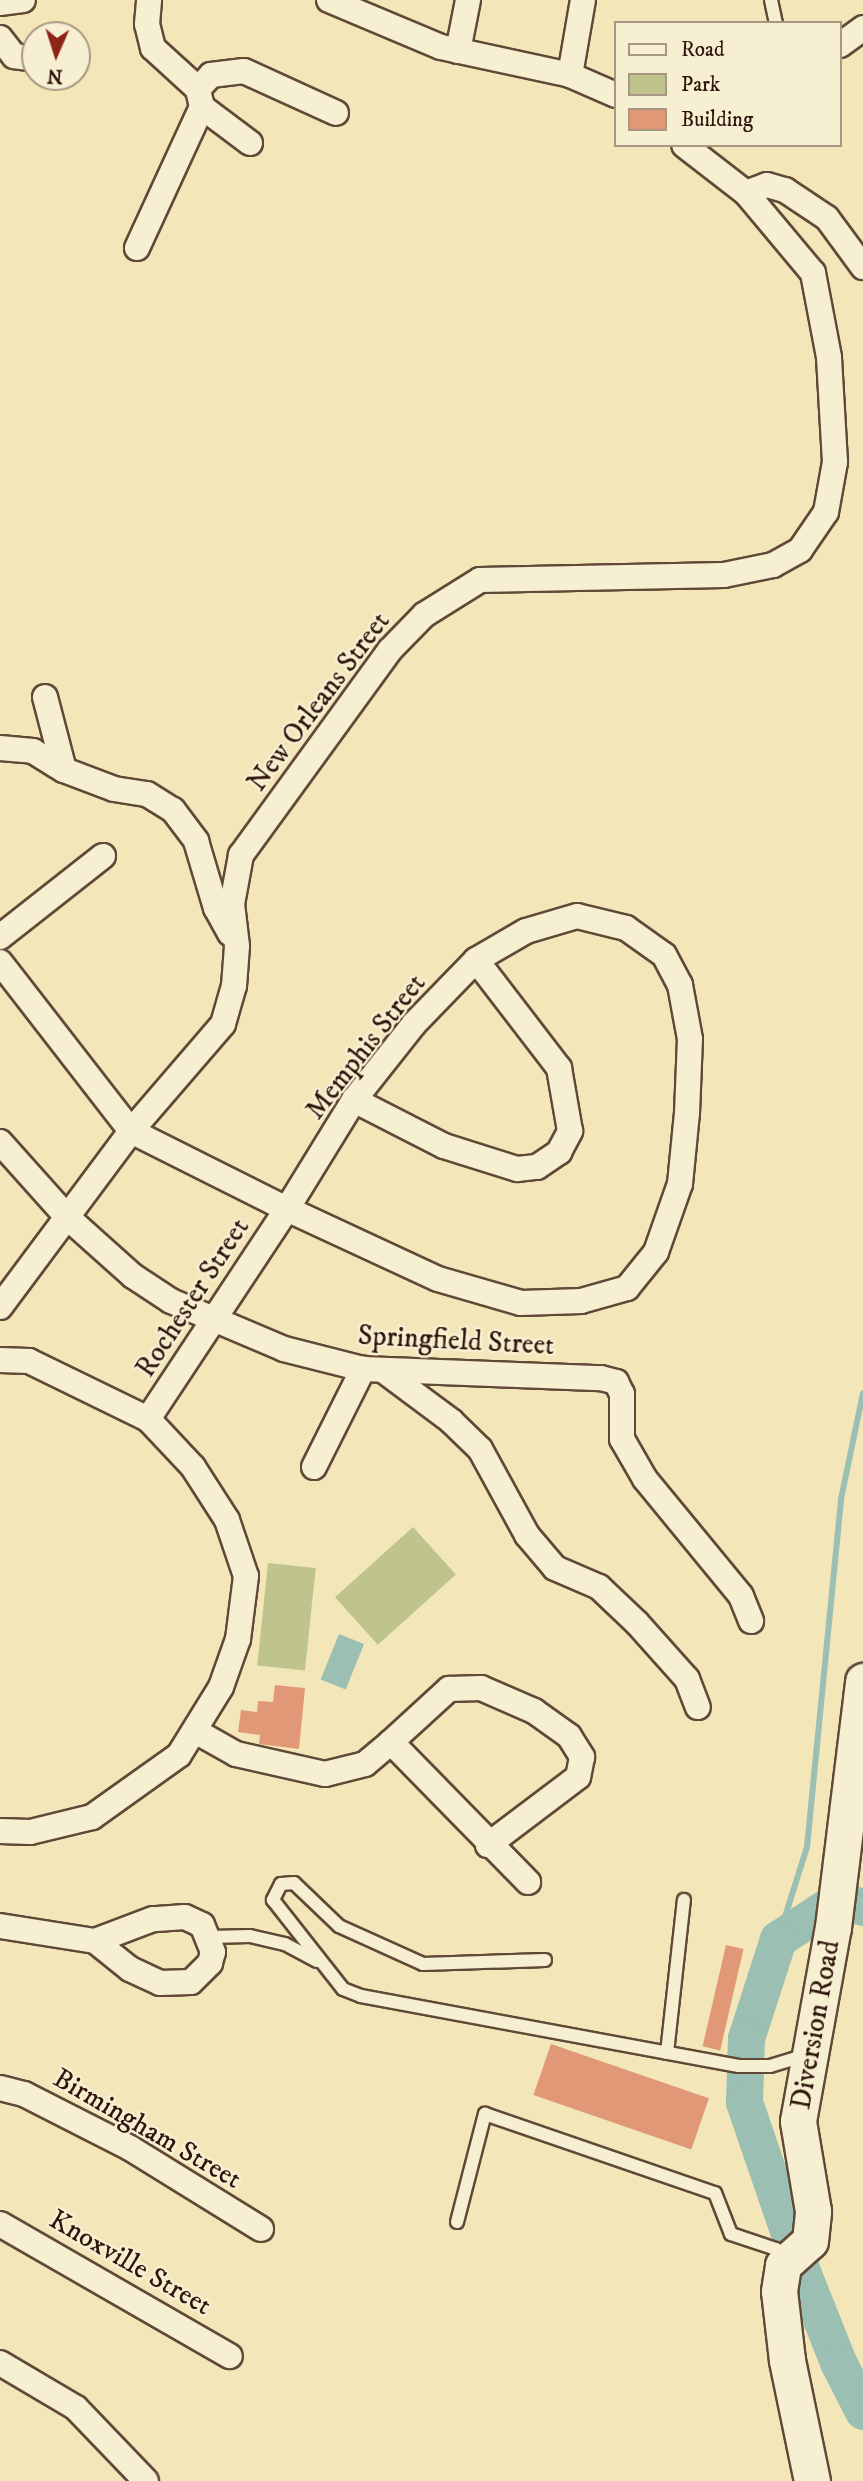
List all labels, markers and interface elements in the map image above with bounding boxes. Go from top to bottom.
north arrow [21,21,91,91]
legend [614,21,842,147]
text: Road [681,37,725,63]
text: N [47,64,63,87]
text: Park [681,72,720,98]
text: Building [681,107,753,133]
street label: New Orleans Street [241,606,397,798]
street label: Memphis Street [299,968,433,1126]
street label: Rochester Street [129,1212,257,1384]
street label: Springfield Street [357,1319,555,1363]
street label: Diversion Road [785,1938,847,2112]
street label: Birmingham Street [47,2062,247,2196]
street label: Knoxville Street [43,2203,217,2323]

